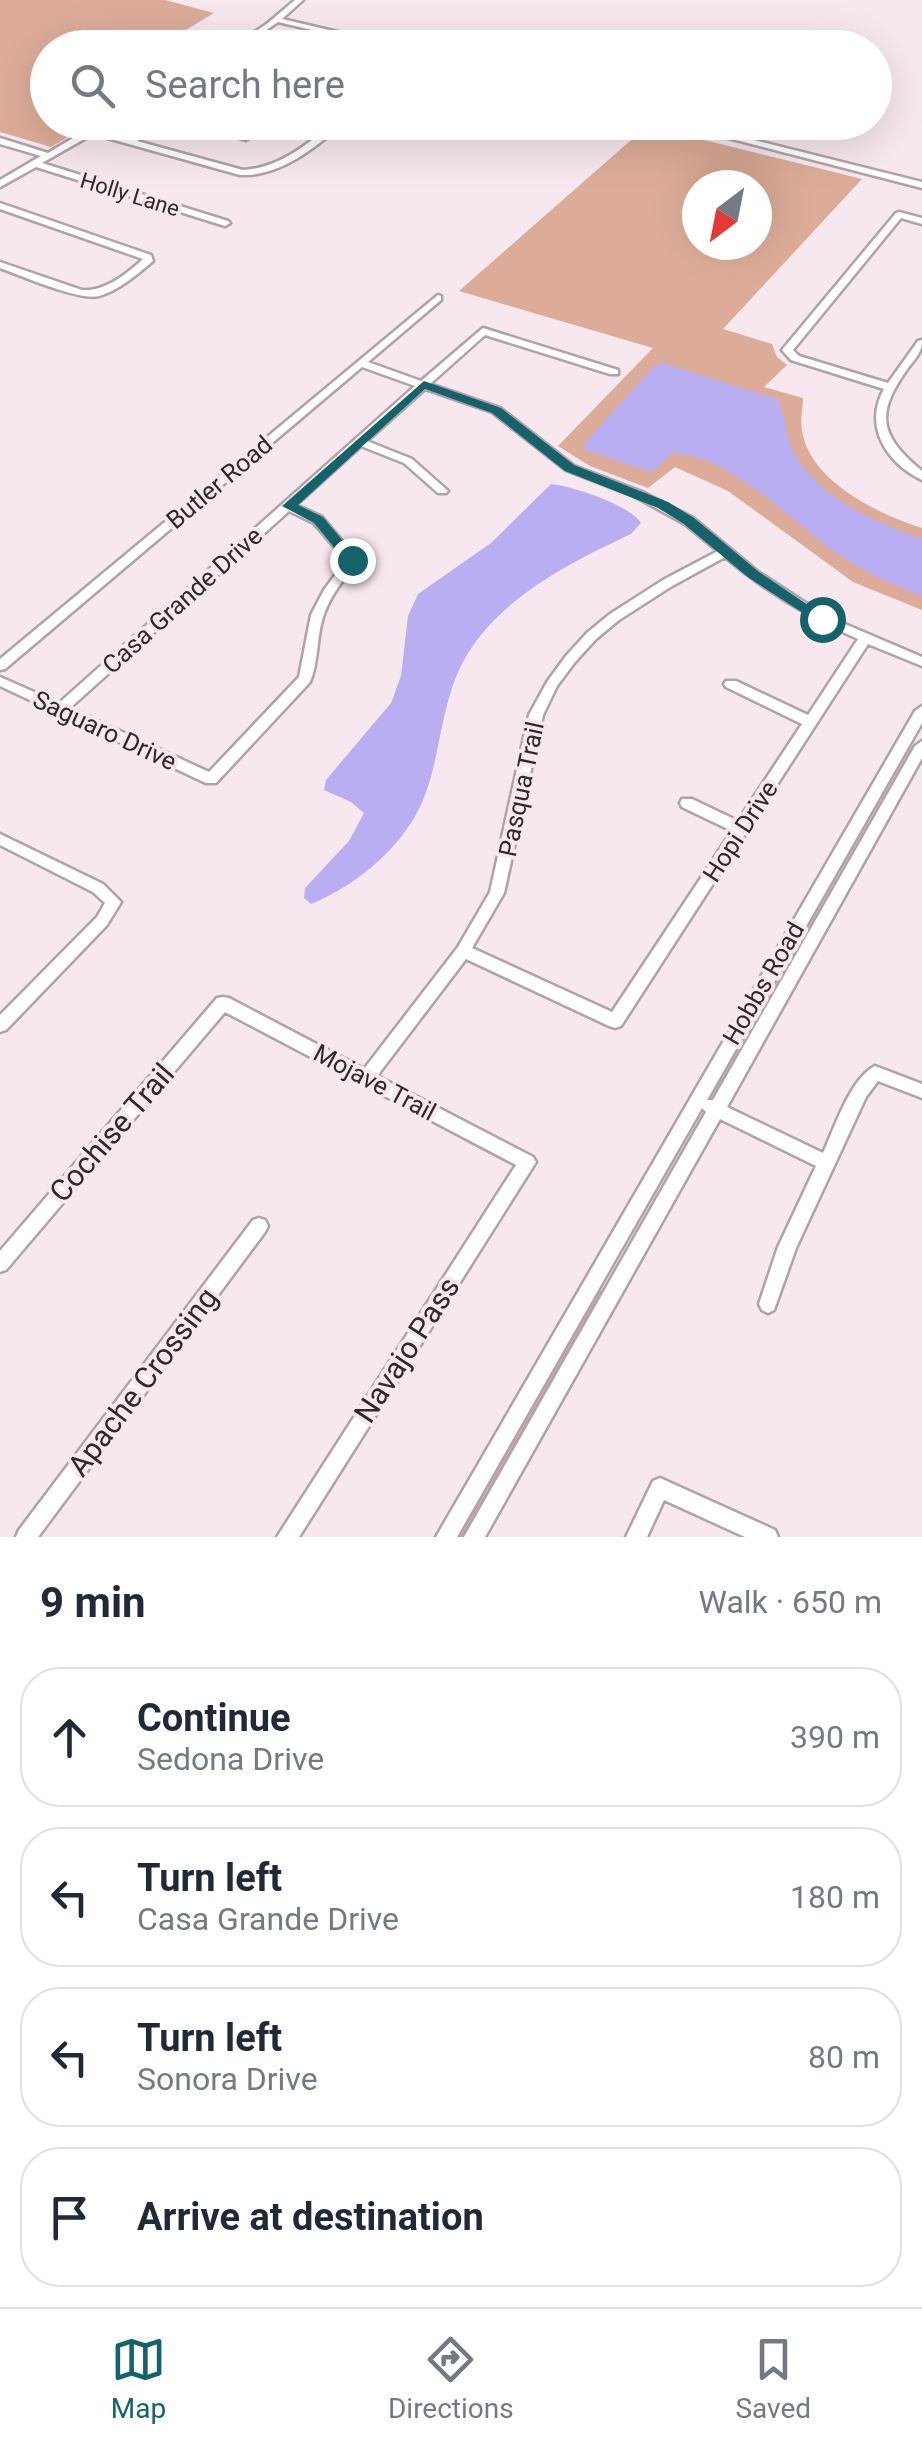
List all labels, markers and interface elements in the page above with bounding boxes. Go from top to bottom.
search box [30,30,892,140]
icon: search [65,58,120,113]
text: Search here [145,63,345,107]
street label: Holly Lane [77,168,182,221]
north arrow [682,170,772,260]
street label: Butler Road [161,430,278,535]
street label: Casa Grande Drive [97,521,268,680]
route end [330,538,376,584]
route start [800,597,846,643]
street label: Saguaro Drive [29,685,181,776]
street label: Pasqua Trail [493,719,550,859]
street label: Hopi Drive [697,775,784,887]
street label: Hobbs Road [717,917,810,1050]
street label: Mojave Trail [309,1038,441,1127]
street label: Cochise Trail [42,1056,181,1209]
street label: Navajo Pass [347,1271,466,1429]
street label: Apache Crossing [60,1281,225,1483]
text: 9 min [40,1578,146,1627]
text: Walk · 650 m [699,1583,882,1621]
text: Continue [137,1696,291,1740]
icon: ahead [42,1710,97,1765]
text: 390 m [790,1718,880,1756]
text: Sedona Drive [137,1740,324,1778]
text: Turn left [137,1856,282,1900]
icon: left [42,1870,97,1925]
text: 180 m [790,1878,880,1916]
text: Casa Grande Drive [137,1900,399,1938]
text: Turn left [137,2016,282,2060]
icon: left [42,2030,97,2085]
text: 80 m [808,2038,880,2076]
text: Sonora Drive [137,2060,318,2098]
icon: arrive [42,2190,97,2245]
text: Arrive at destination [137,2195,484,2239]
tab: Map [111,2332,166,2425]
tab: Directions [388,2332,514,2425]
tab: Saved [735,2332,811,2425]

